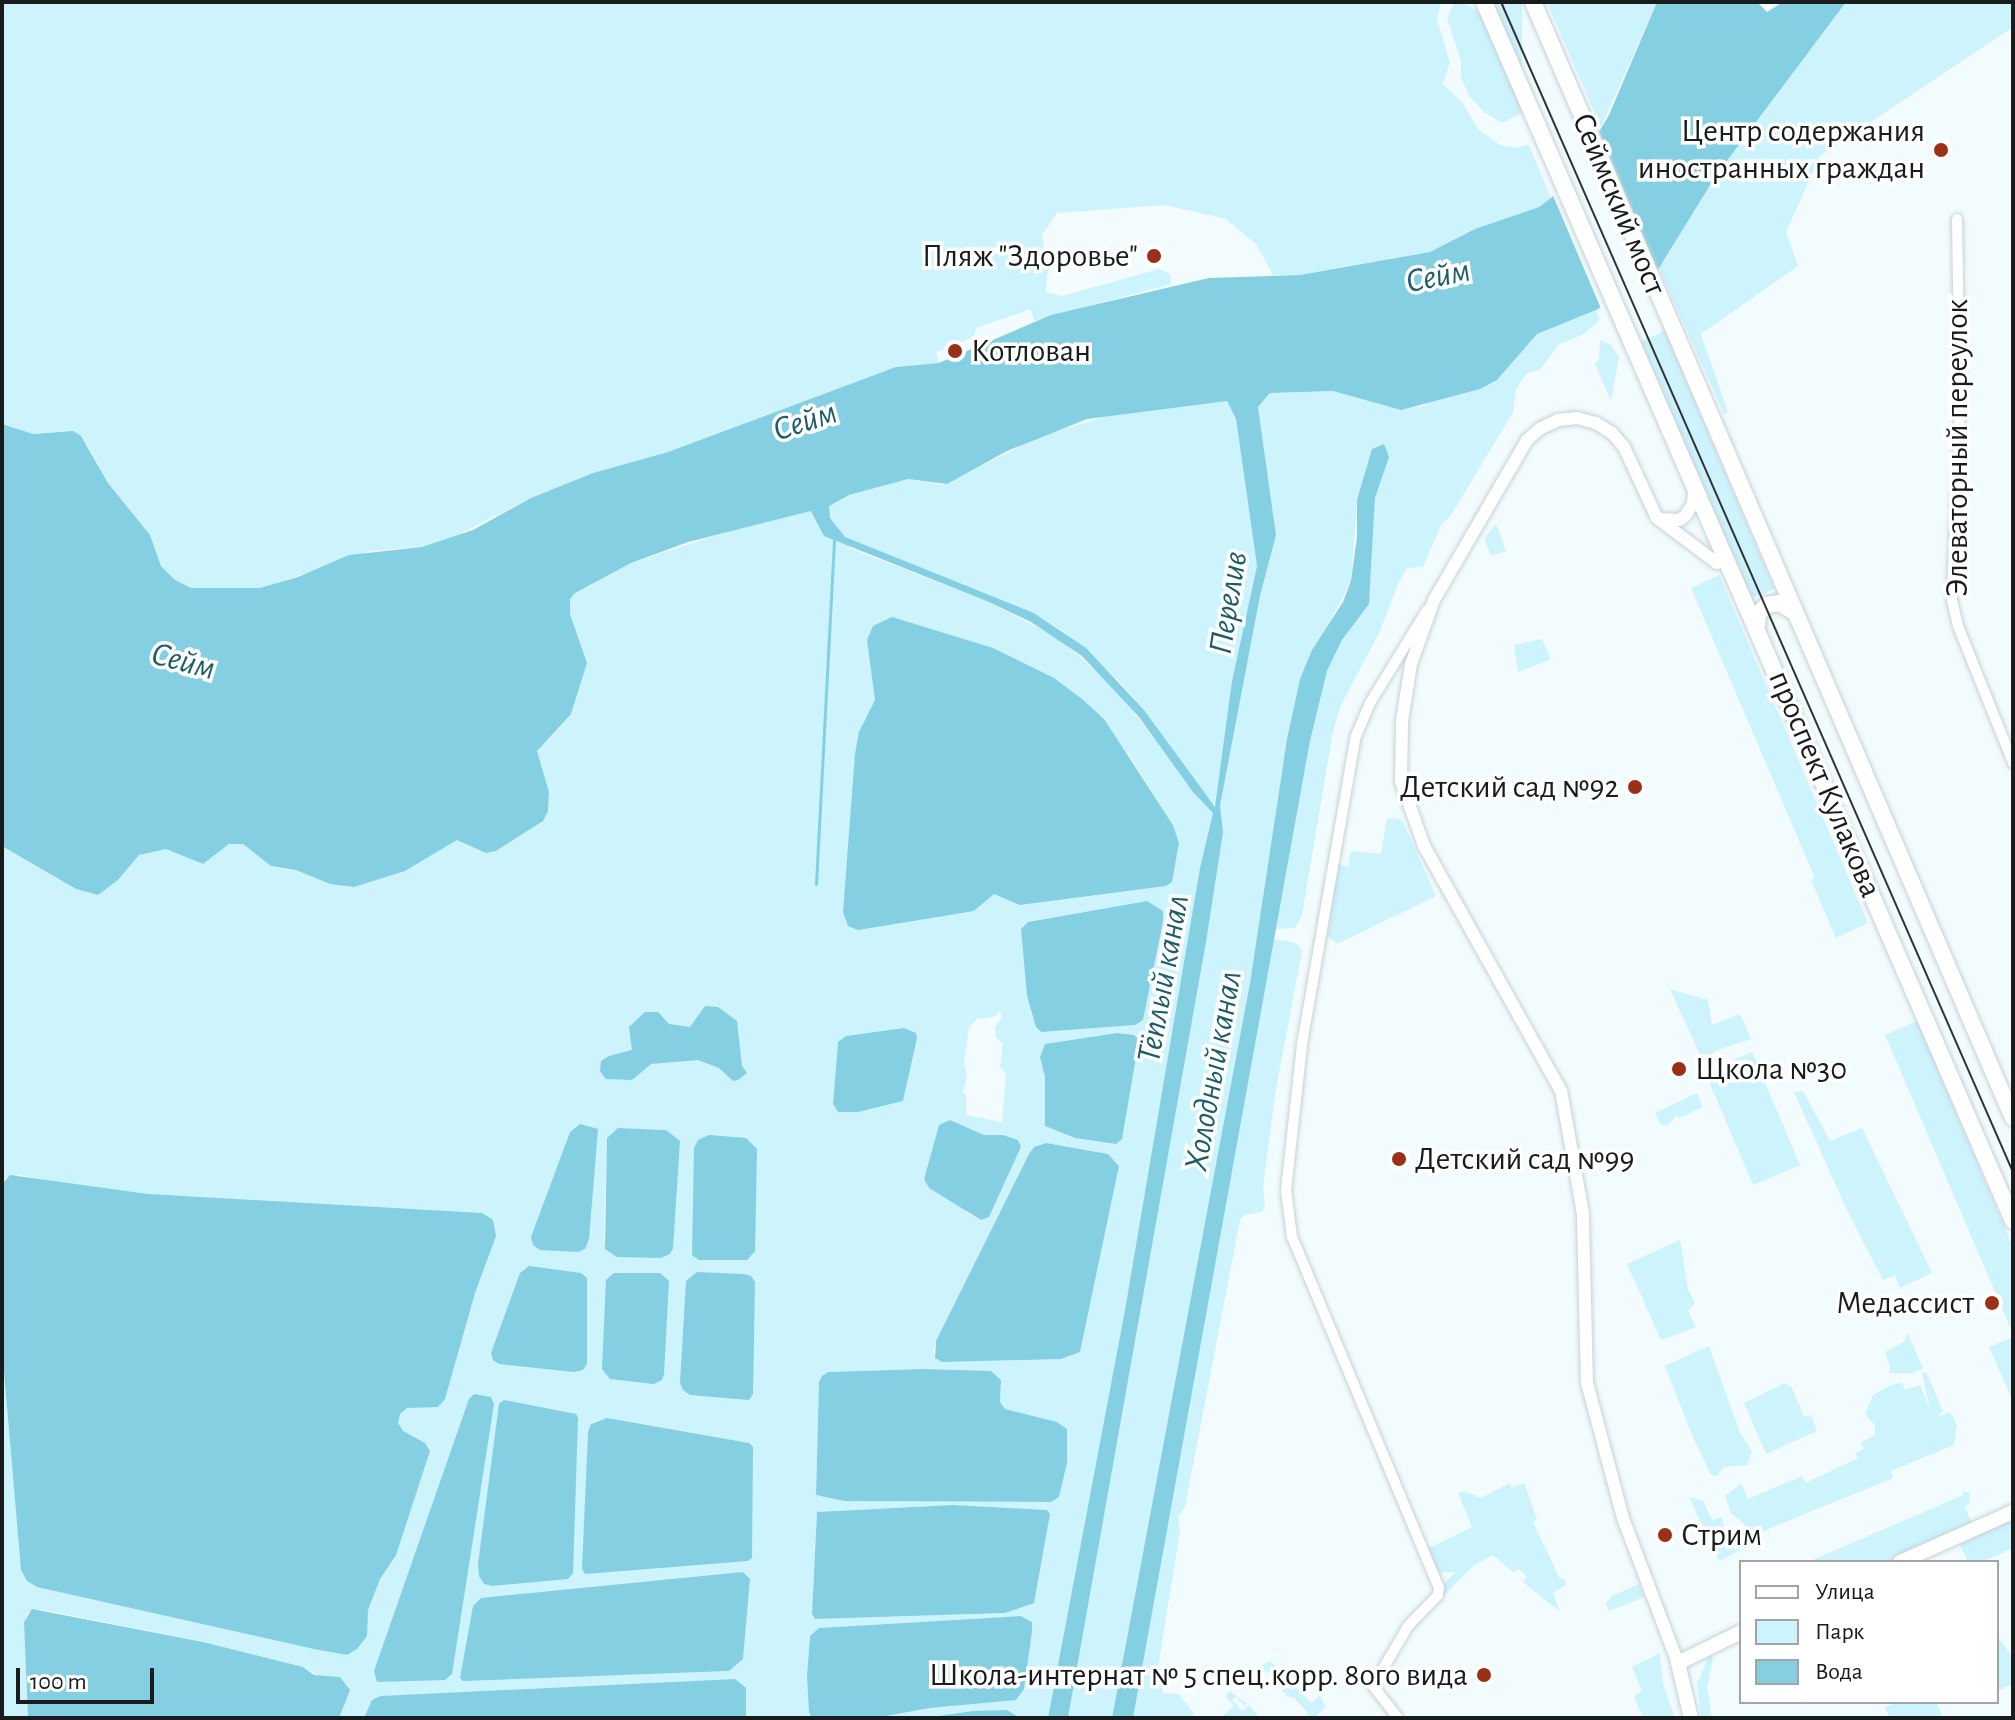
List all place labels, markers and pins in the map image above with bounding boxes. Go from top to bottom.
place label: Центр содержания иностранных граждан [1638,113,1925,188]
marker: Центр содержания иностранных граждан [1932,141,1950,159]
place label: Пляж "Здоровье" [922,237,1138,275]
marker: Пляж "Здоровье" [1145,247,1163,265]
place label: Котлован [971,332,1091,370]
marker: Котлован [946,342,964,360]
place label: Детский сад №92 [1400,768,1619,806]
marker: Детский сад №92 [1626,778,1644,796]
place label: Щкола №30 [1695,1050,1847,1088]
marker: Щкола №30 [1670,1060,1688,1078]
place label: Детский сад №99 [1415,1140,1635,1178]
marker: Детский сад №99 [1390,1150,1408,1168]
place label: Медассист [1836,1284,1974,1322]
marker: Медассист [1981,1292,2003,1314]
place label: Стрим [1681,1516,1762,1554]
marker: Стрим [1656,1526,1674,1544]
place label: Школа-интернат № 5 спец.корр. 8ого вида [929,1656,1468,1694]
marker: Школа-интернат № 5 спец.корр. 8ого вида [1475,1666,1493,1684]

